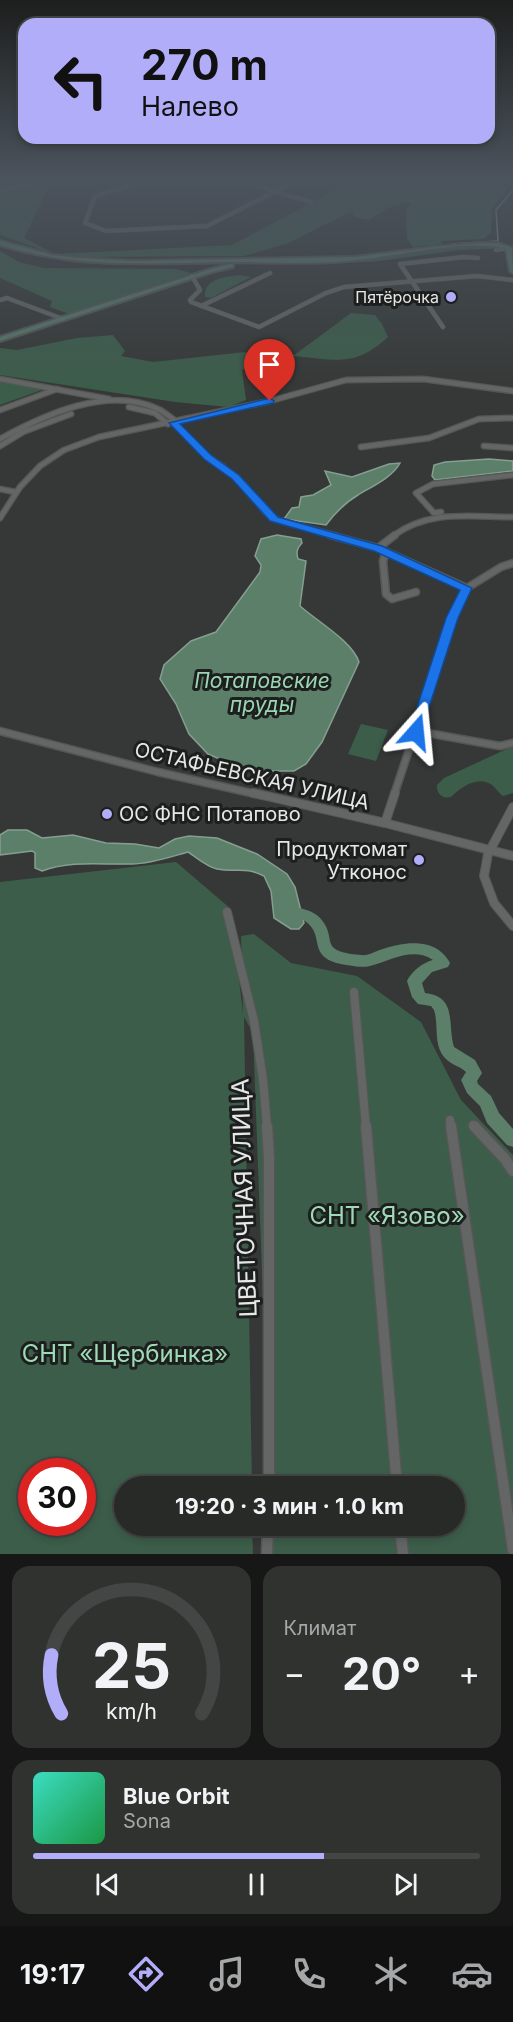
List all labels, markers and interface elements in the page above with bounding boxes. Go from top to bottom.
text: 270 m [141,39,268,90]
icon: left [42,42,120,120]
text: Налево [141,90,239,123]
place label: Пятёрочка [355,287,439,307]
marker: Пятёрочка [444,290,458,304]
pin [244,339,295,401]
icon: arrive [253,348,286,381]
water label: Потаповские пруды [194,668,330,717]
position arrow [384,700,448,764]
street label: ОСТАФЬЕВСКАЯ УЛИЦА [132,737,372,815]
place label: ОС ФНС Потапово [119,802,301,826]
marker: ОС ФНС Потапово [100,807,114,821]
place label: Продуктомат Утконос [276,837,408,884]
marker: Продуктомат Утконос [412,853,426,867]
street label: ЦВЕТОЧНАЯ УЛИЦА [225,1078,263,1318]
park label: СНТ «Язово» [309,1201,465,1230]
park label: СНТ «Щербинка» [22,1339,228,1368]
speed limit sign: 30 [18,1458,96,1536]
text: 19:20 · 3 мин · 1.0 km [175,1493,404,1519]
text: Климат [284,1616,356,1640]
text: 25 [92,1628,171,1703]
text: 20° [342,1646,421,1701]
text: − [284,1653,305,1693]
text: + [458,1653,480,1693]
text: km/h [106,1698,157,1724]
text: Blue Orbit [123,1783,230,1809]
text: Sona [123,1809,171,1833]
icon: previous [91,1868,124,1901]
icon: pause [240,1868,273,1901]
icon: next [389,1868,422,1901]
icon: directions [125,1953,167,1995]
icon: music [206,1953,248,1995]
icon: phone [288,1953,330,1995]
icon: climate [370,1953,412,1995]
icon: car [451,1953,493,1995]
text: 19:17 [20,1958,85,1991]

